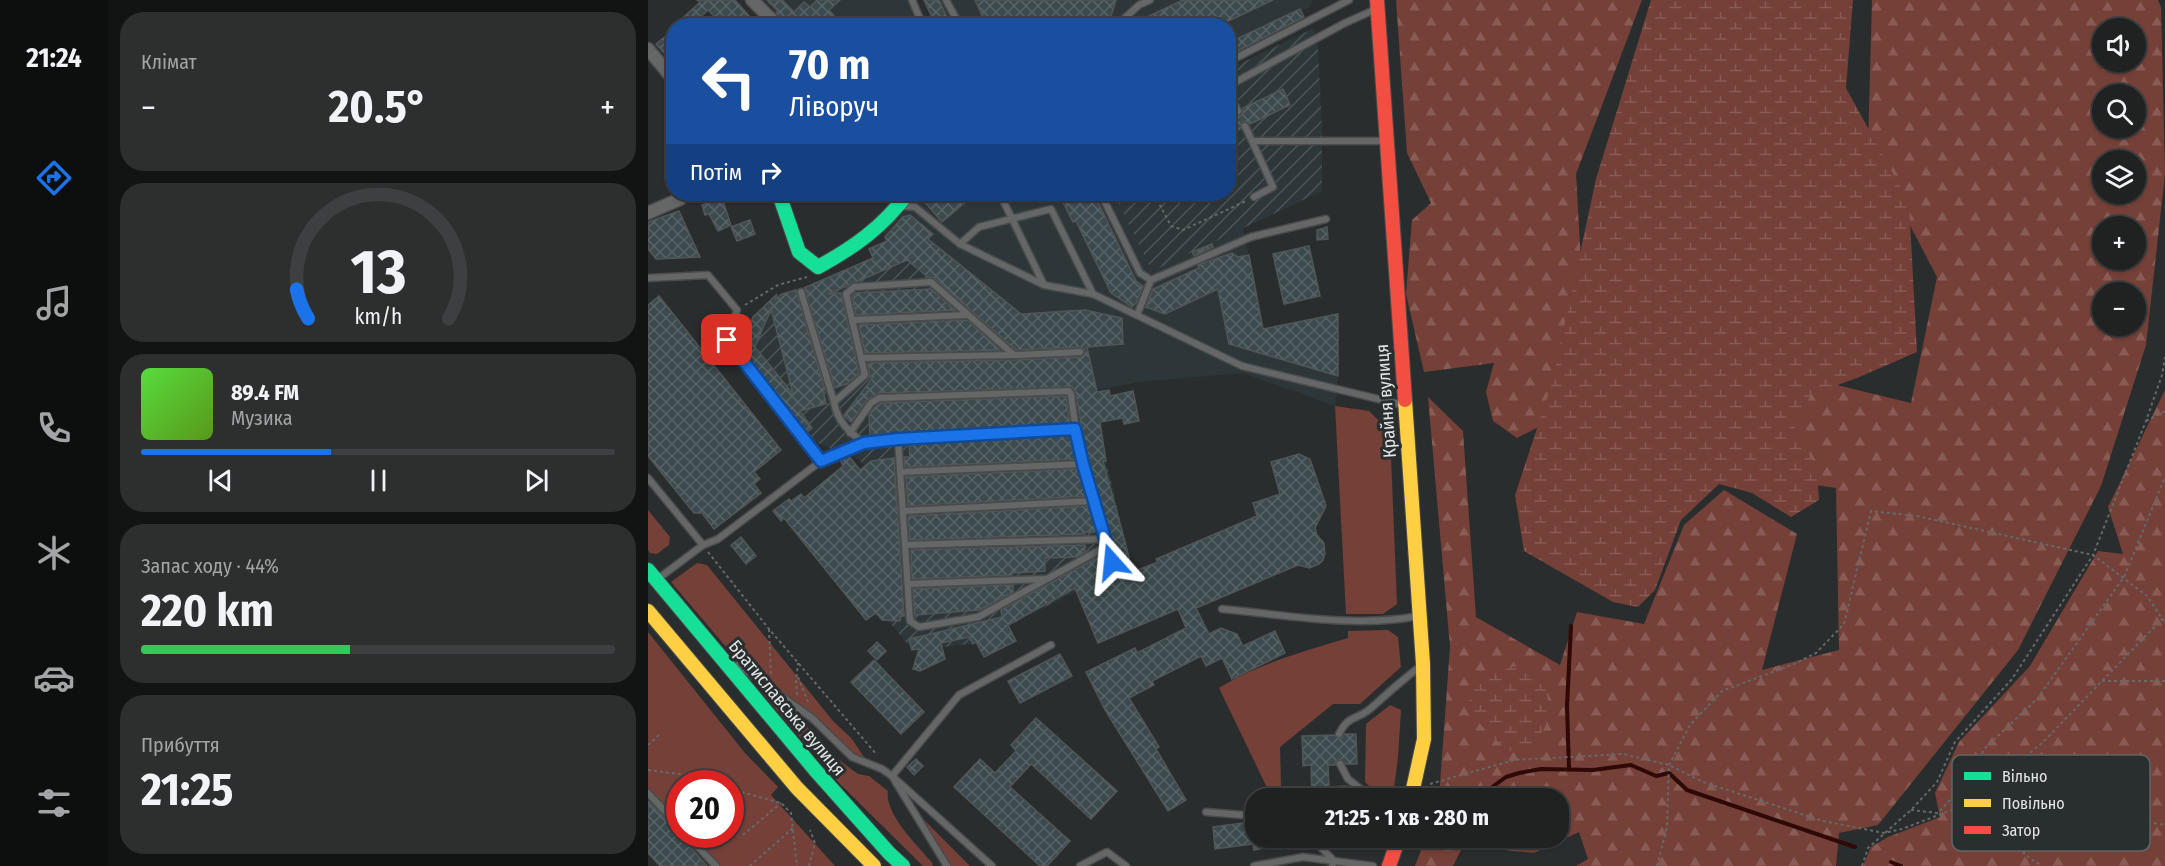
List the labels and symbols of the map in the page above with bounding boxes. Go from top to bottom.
pin [701,314,752,365]
street label: Крайня вулиця [1371,343,1401,459]
position arrow [1080,530,1144,594]
street label: Братиславська вулиця [724,636,850,780]
legend [1952,755,2150,851]
text: Вільно [2002,767,2047,786]
speed limit sign: 20 [666,770,744,848]
text: Повільно [2002,794,2065,813]
text: Затор [2002,821,2040,840]

